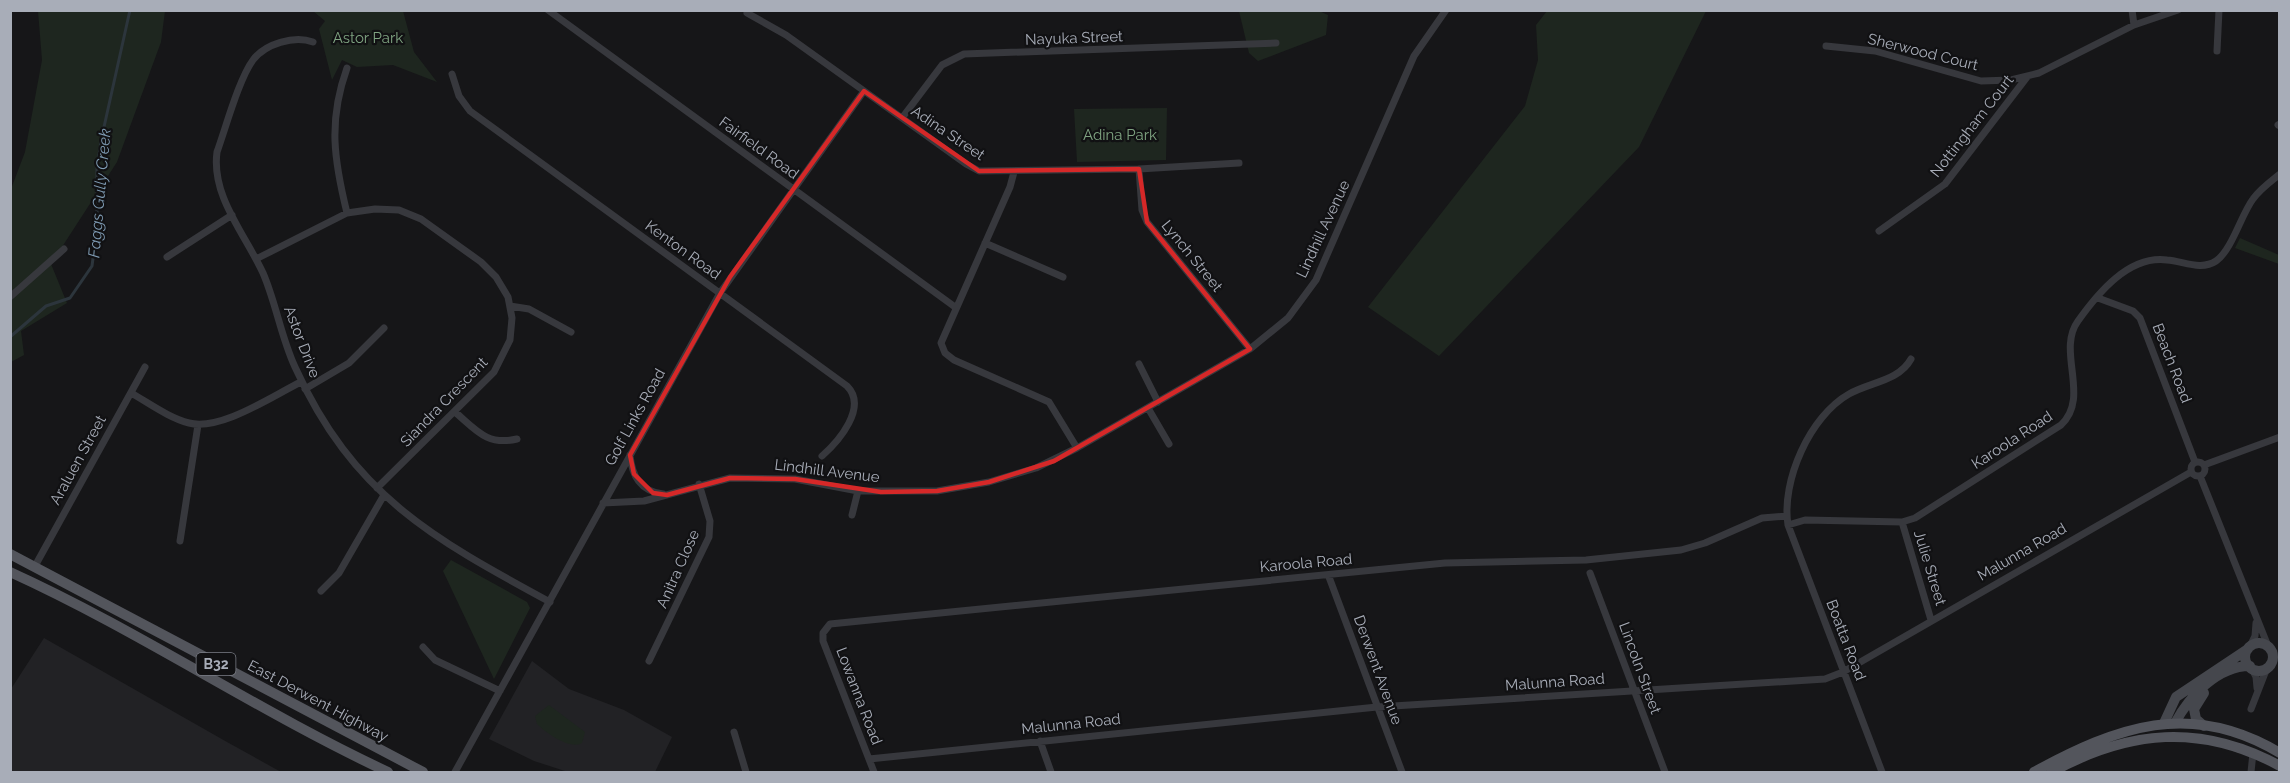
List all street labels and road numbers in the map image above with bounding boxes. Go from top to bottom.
street label: Nayuka Street [1025,27,1123,49]
street label: Sherwood Court [1866,30,1980,74]
street label: Nottingham Court [1927,71,2017,181]
street label: Adina Street [908,102,988,164]
street label: Fairfield Road [716,113,802,183]
street label: Lindhill Avenue [1292,177,1354,281]
street label: Kenton Road [642,217,724,283]
street label: Lynch Street [1158,217,1226,295]
street label: Astor Drive [280,303,324,381]
street label: Beach Road [2149,321,2195,405]
street label: Siandra Crescent [397,353,491,451]
street label: Golf Links Road [601,365,669,469]
street label: Karoola Road [1968,407,2056,473]
street label: Araluen Street [46,412,110,508]
street label: Lindhill Avenue [773,456,881,486]
street label: Malunna Road [1974,519,2070,585]
street label: Anitra Close [653,527,703,611]
street label: Julie Street [1910,528,1950,608]
street label: Karoola Road [1259,550,1353,576]
street label: Boatta Road [1822,597,1870,683]
street label: Derwent Avenue [1350,613,1406,727]
street label: Lincoln Street [1615,620,1665,716]
street label: Lowanna Road [832,645,886,747]
road number: B32 [196,653,236,675]
street label: East Derwent Highway [245,656,391,746]
street label: Malunna Road [1505,670,1605,694]
street label: Malunna Road [1020,710,1122,738]

